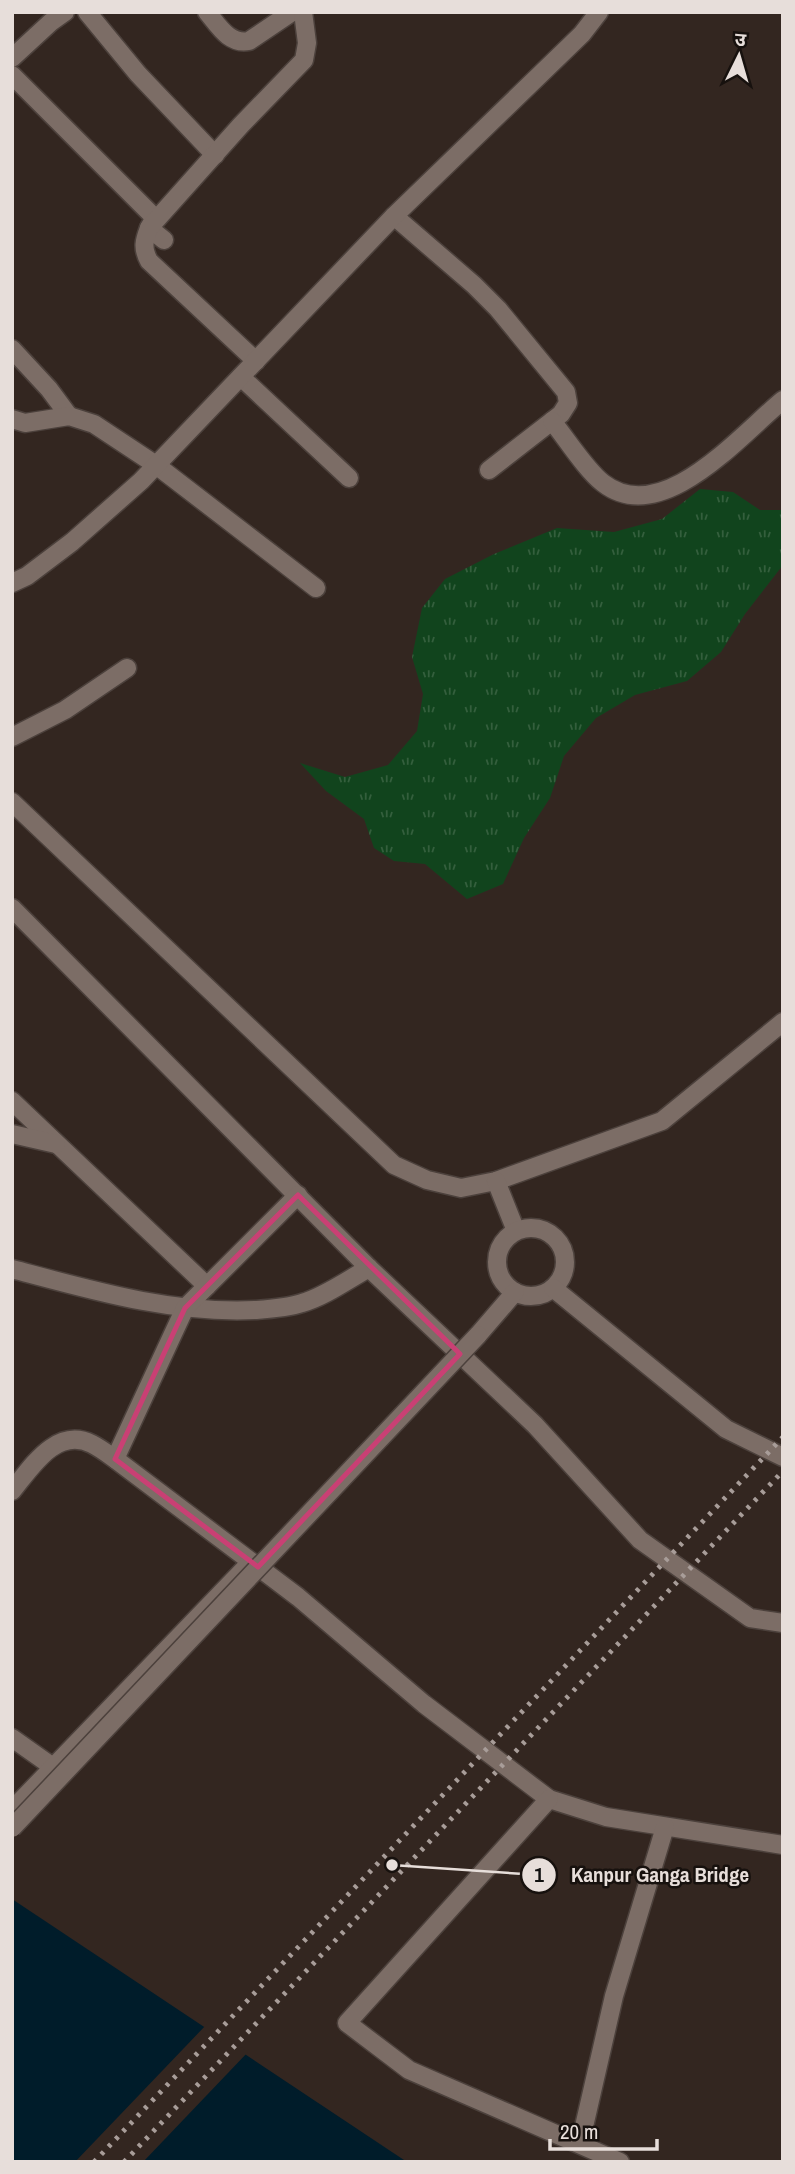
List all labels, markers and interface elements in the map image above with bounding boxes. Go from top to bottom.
north arrow [704,21,774,91]
text: उ [734,26,748,53]
callout: Kanpur Ganga Bridge [522,1854,763,1896]
text: 1 [534,1860,544,1889]
text: Kanpur Ganga Bridge [571,1860,749,1889]
scale bar [550,2108,657,2152]
text: 20 m [560,2117,598,2146]

